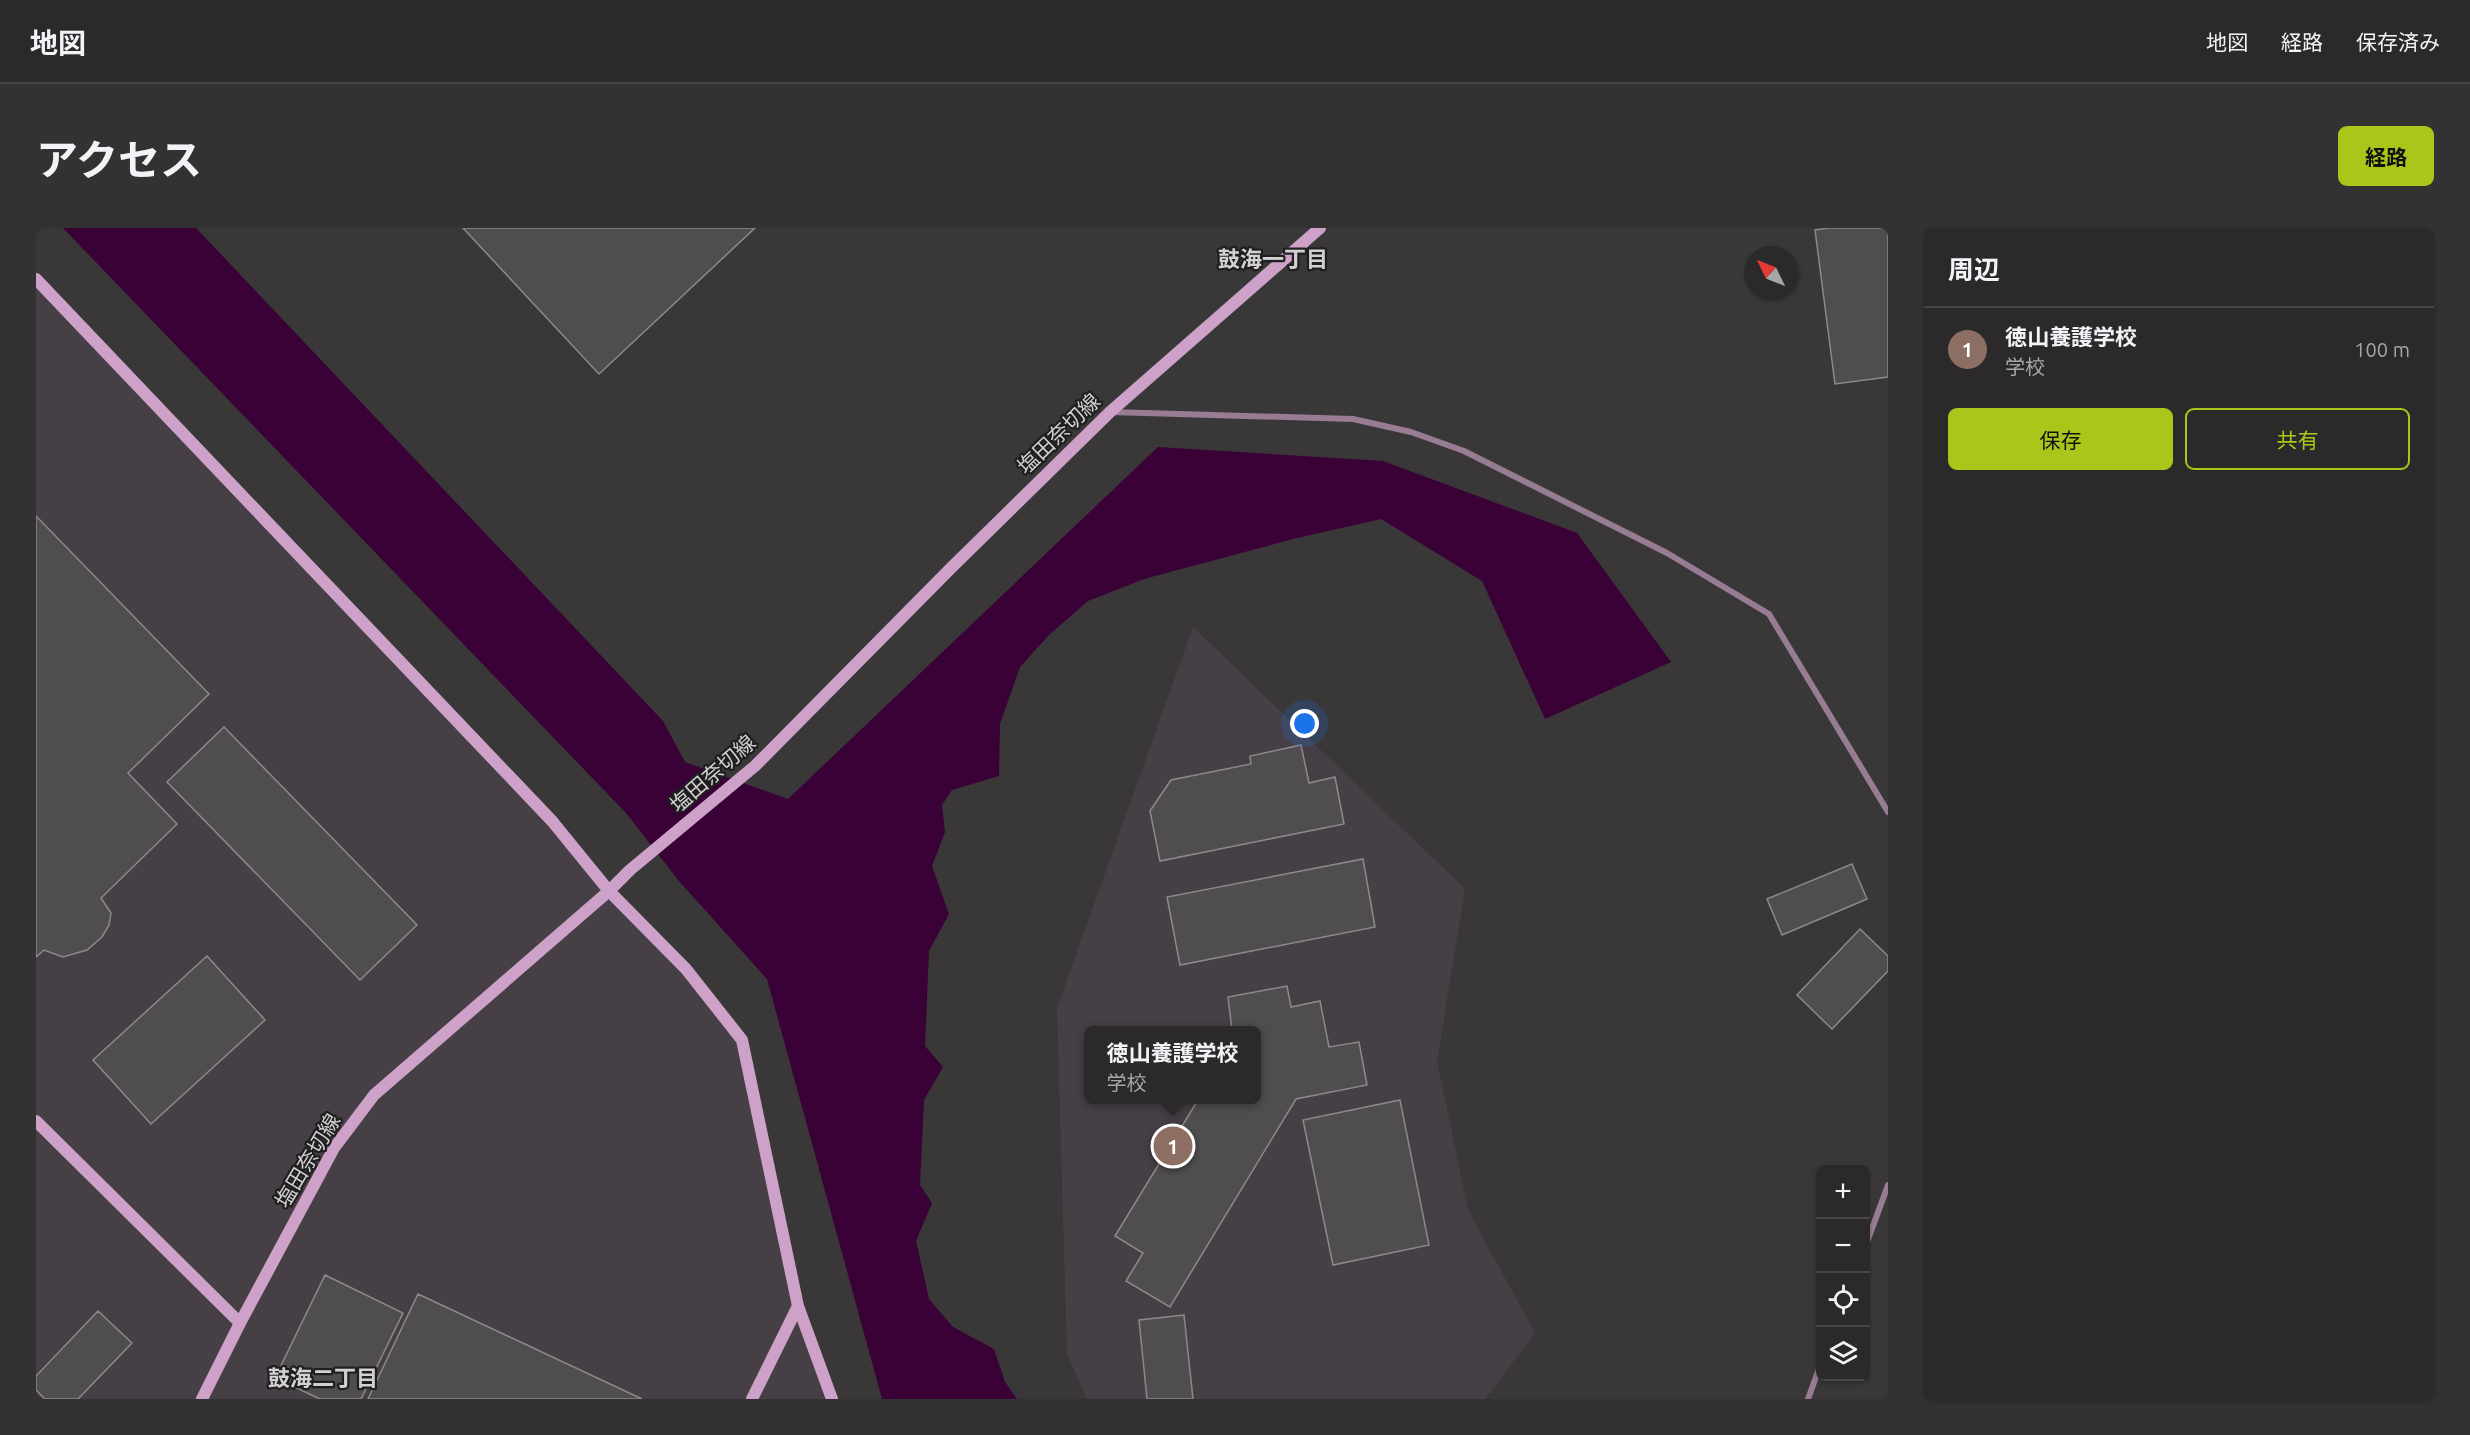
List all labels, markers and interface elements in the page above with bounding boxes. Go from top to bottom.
text: 地図 [30,27,86,58]
text: 地図 [2206,30,2248,54]
text: 経路 [2281,30,2323,54]
text: 保存済み [2356,30,2440,54]
button: 経路 [2338,126,2434,186]
text: アクセス [36,136,202,183]
district label: 鼓海一丁目 [1218,246,1328,271]
north arrow [1744,246,1798,300]
text: 周辺 [1948,255,2000,284]
text: 徳山養護学校 [2005,324,2137,349]
text: 1 [1962,338,1973,361]
text: 100 m [2354,338,2410,361]
text: 学校 [2005,355,2045,378]
street label: 塩田奈切線 [1012,388,1104,478]
button: 保存 [1948,408,2173,470]
button: 共有 [2185,408,2410,470]
your location [1290,709,1319,738]
street label: 塩田奈切線 [665,730,760,817]
popup [1084,1026,1261,1104]
text: 徳山養護学校 [1106,1040,1239,1065]
text: 学校 [1106,1071,1146,1094]
street label: 塩田奈切線 [270,1109,344,1212]
pin: 1 [1154,1124,1192,1168]
map controls [1816,1165,1870,1381]
button: + [1816,1165,1870,1219]
button: − [1816,1219,1870,1273]
button: locate [1816,1273,1870,1327]
button: layers [1816,1327,1870,1381]
district label: 鼓海二丁目 [268,1365,378,1390]

